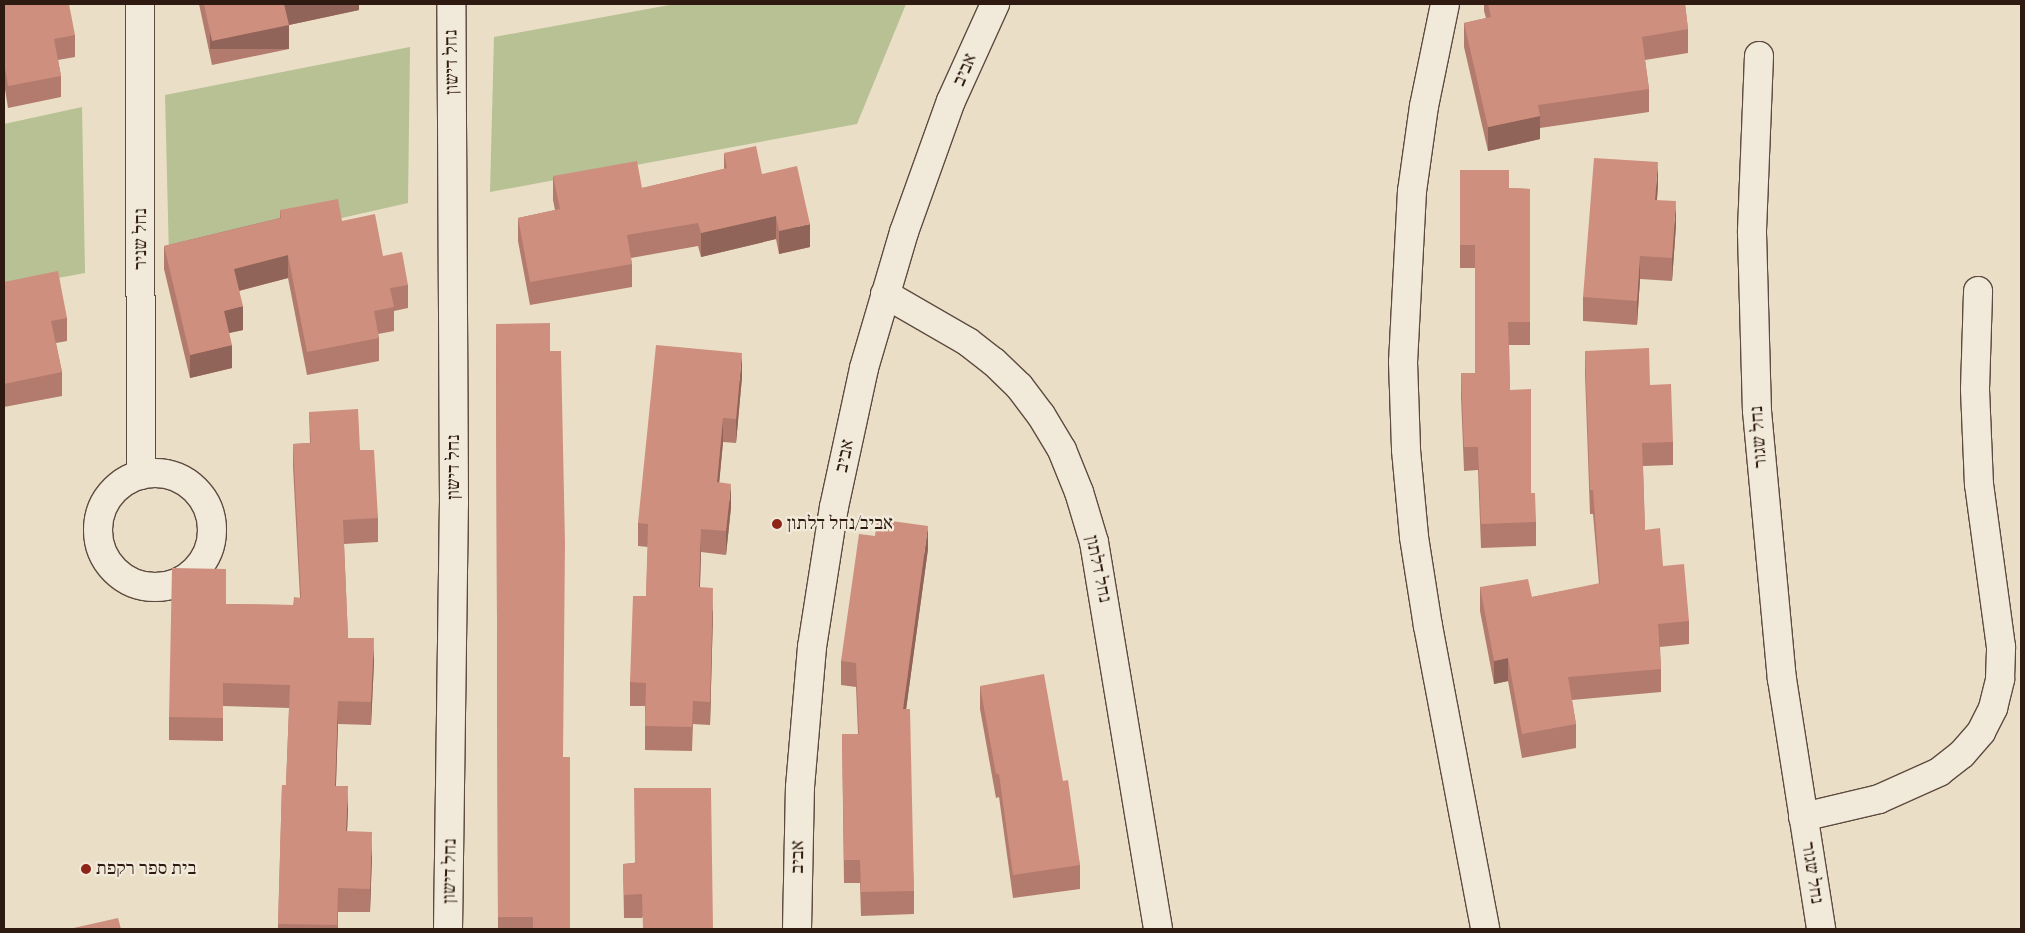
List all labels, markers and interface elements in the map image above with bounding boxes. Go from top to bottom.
street label: נחל דישון [440,29,464,95]
street label: אביב [948,50,982,90]
street label: נחל שניר [130,208,152,270]
street label: נחל שגור [1745,405,1773,469]
street label: נחל דישון [443,435,465,499]
street label: אביב [830,437,860,475]
place label: אביב/נחל דלתון [787,513,893,535]
marker: אביב/נחל דלתון [771,518,783,530]
street label: נחל דלתון [1080,533,1116,605]
street label: נחל דישון [438,838,462,904]
street label: אביב [786,840,810,874]
street label: נחל שגור [1796,840,1828,906]
place label: בית ספר רקפת [96,858,196,880]
marker: בית ספר רקפת [80,863,92,875]

